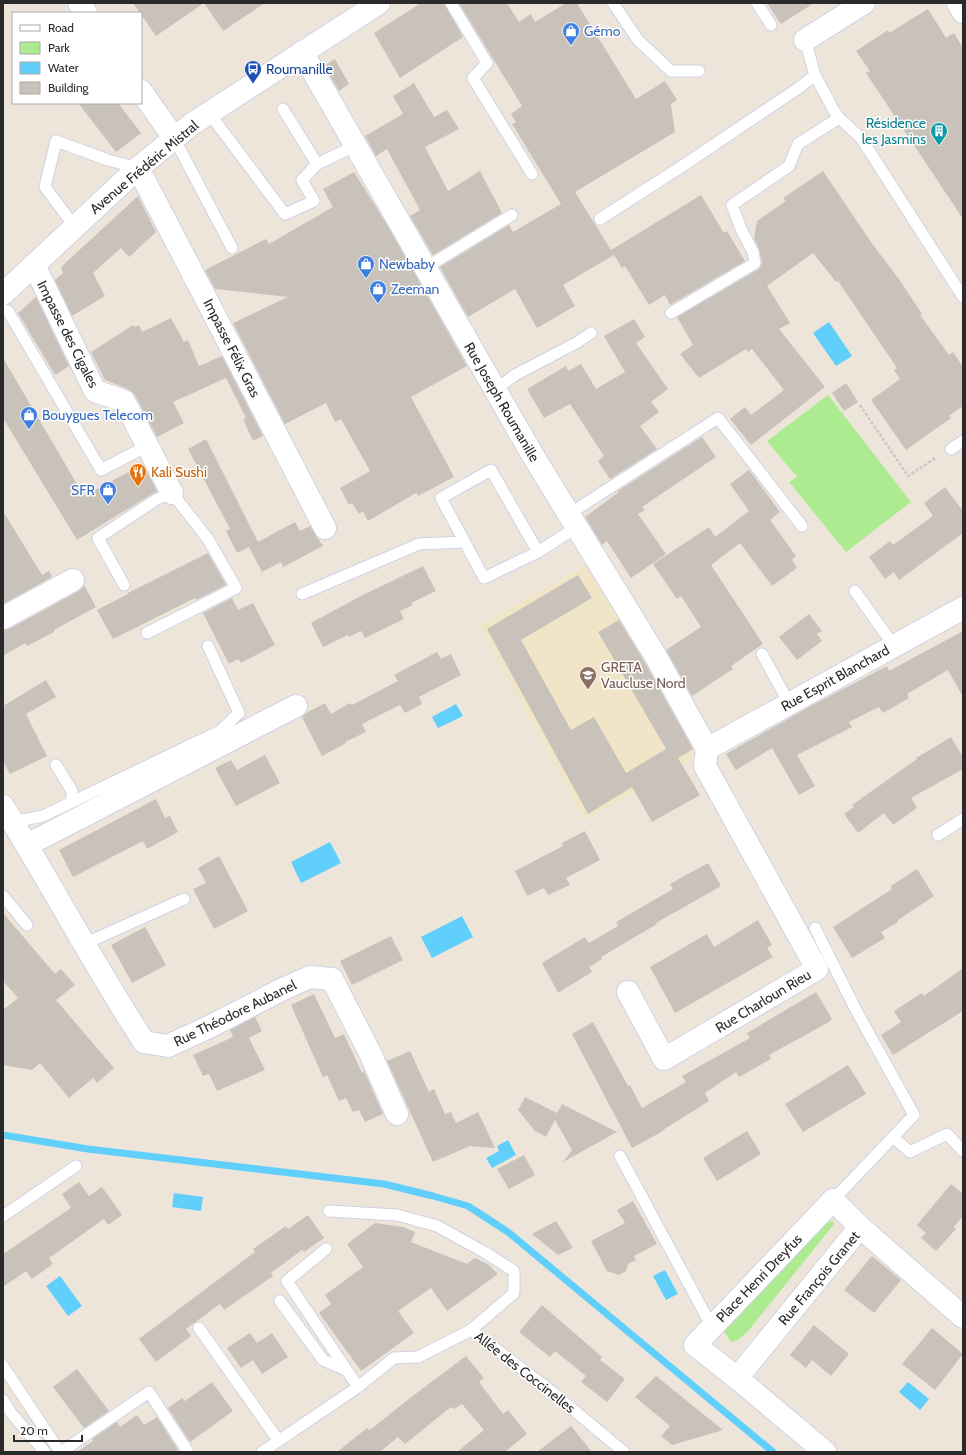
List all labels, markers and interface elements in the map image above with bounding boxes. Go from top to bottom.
legend [12,12,142,104]
text: Road [48,20,74,35]
shop icon: Gémo [561,21,581,46]
place label: Gémo [584,22,621,40]
text: Park [48,40,70,55]
bus stop icon: Roumanille [243,59,263,84]
text: Water [48,60,79,75]
place label: Roumanille [266,60,333,78]
text: Building [48,80,90,95]
place label: Résidence les Jasmins [862,114,926,148]
street label: Avenue Frédéric Mistral [86,116,203,218]
building icon: Résidence les Jasmins [929,121,949,146]
shop icon: Newbaby [356,254,376,279]
place label: Newbaby [379,255,435,273]
street label: Impasse des Cigales [33,277,103,391]
shop icon: Zeeman [368,279,388,304]
place label: Zeeman [391,280,440,298]
street label: Impasse Félix Gras [199,296,265,400]
street label: Rue Joseph Roumanille [460,339,544,465]
shop icon: Bouygues Telecom [19,405,39,430]
place label: Bouygues Telecom [42,406,153,424]
restaurant icon: Kali Sushi [128,462,148,487]
place label: Kali Sushi [151,463,207,481]
shop icon: SFR [98,480,118,505]
place label: SFR [71,481,96,499]
street label: Rue Esprit Blanchard [778,641,892,715]
place label: GRETA Vaucluse Nord [601,658,686,692]
school or university icon: GRETA Vaucluse Nord [578,665,598,690]
street label: Rue Charloun Rieu [712,965,814,1037]
street label: Rue Théodore Aubanel [171,975,300,1051]
street label: Rue François Granet [774,1227,864,1329]
street label: Place Henri Dreyfus [712,1230,806,1326]
street label: Allée des Coccinelles [471,1327,579,1417]
scale bar [14,1417,82,1443]
text: 20 m [20,1423,48,1438]

